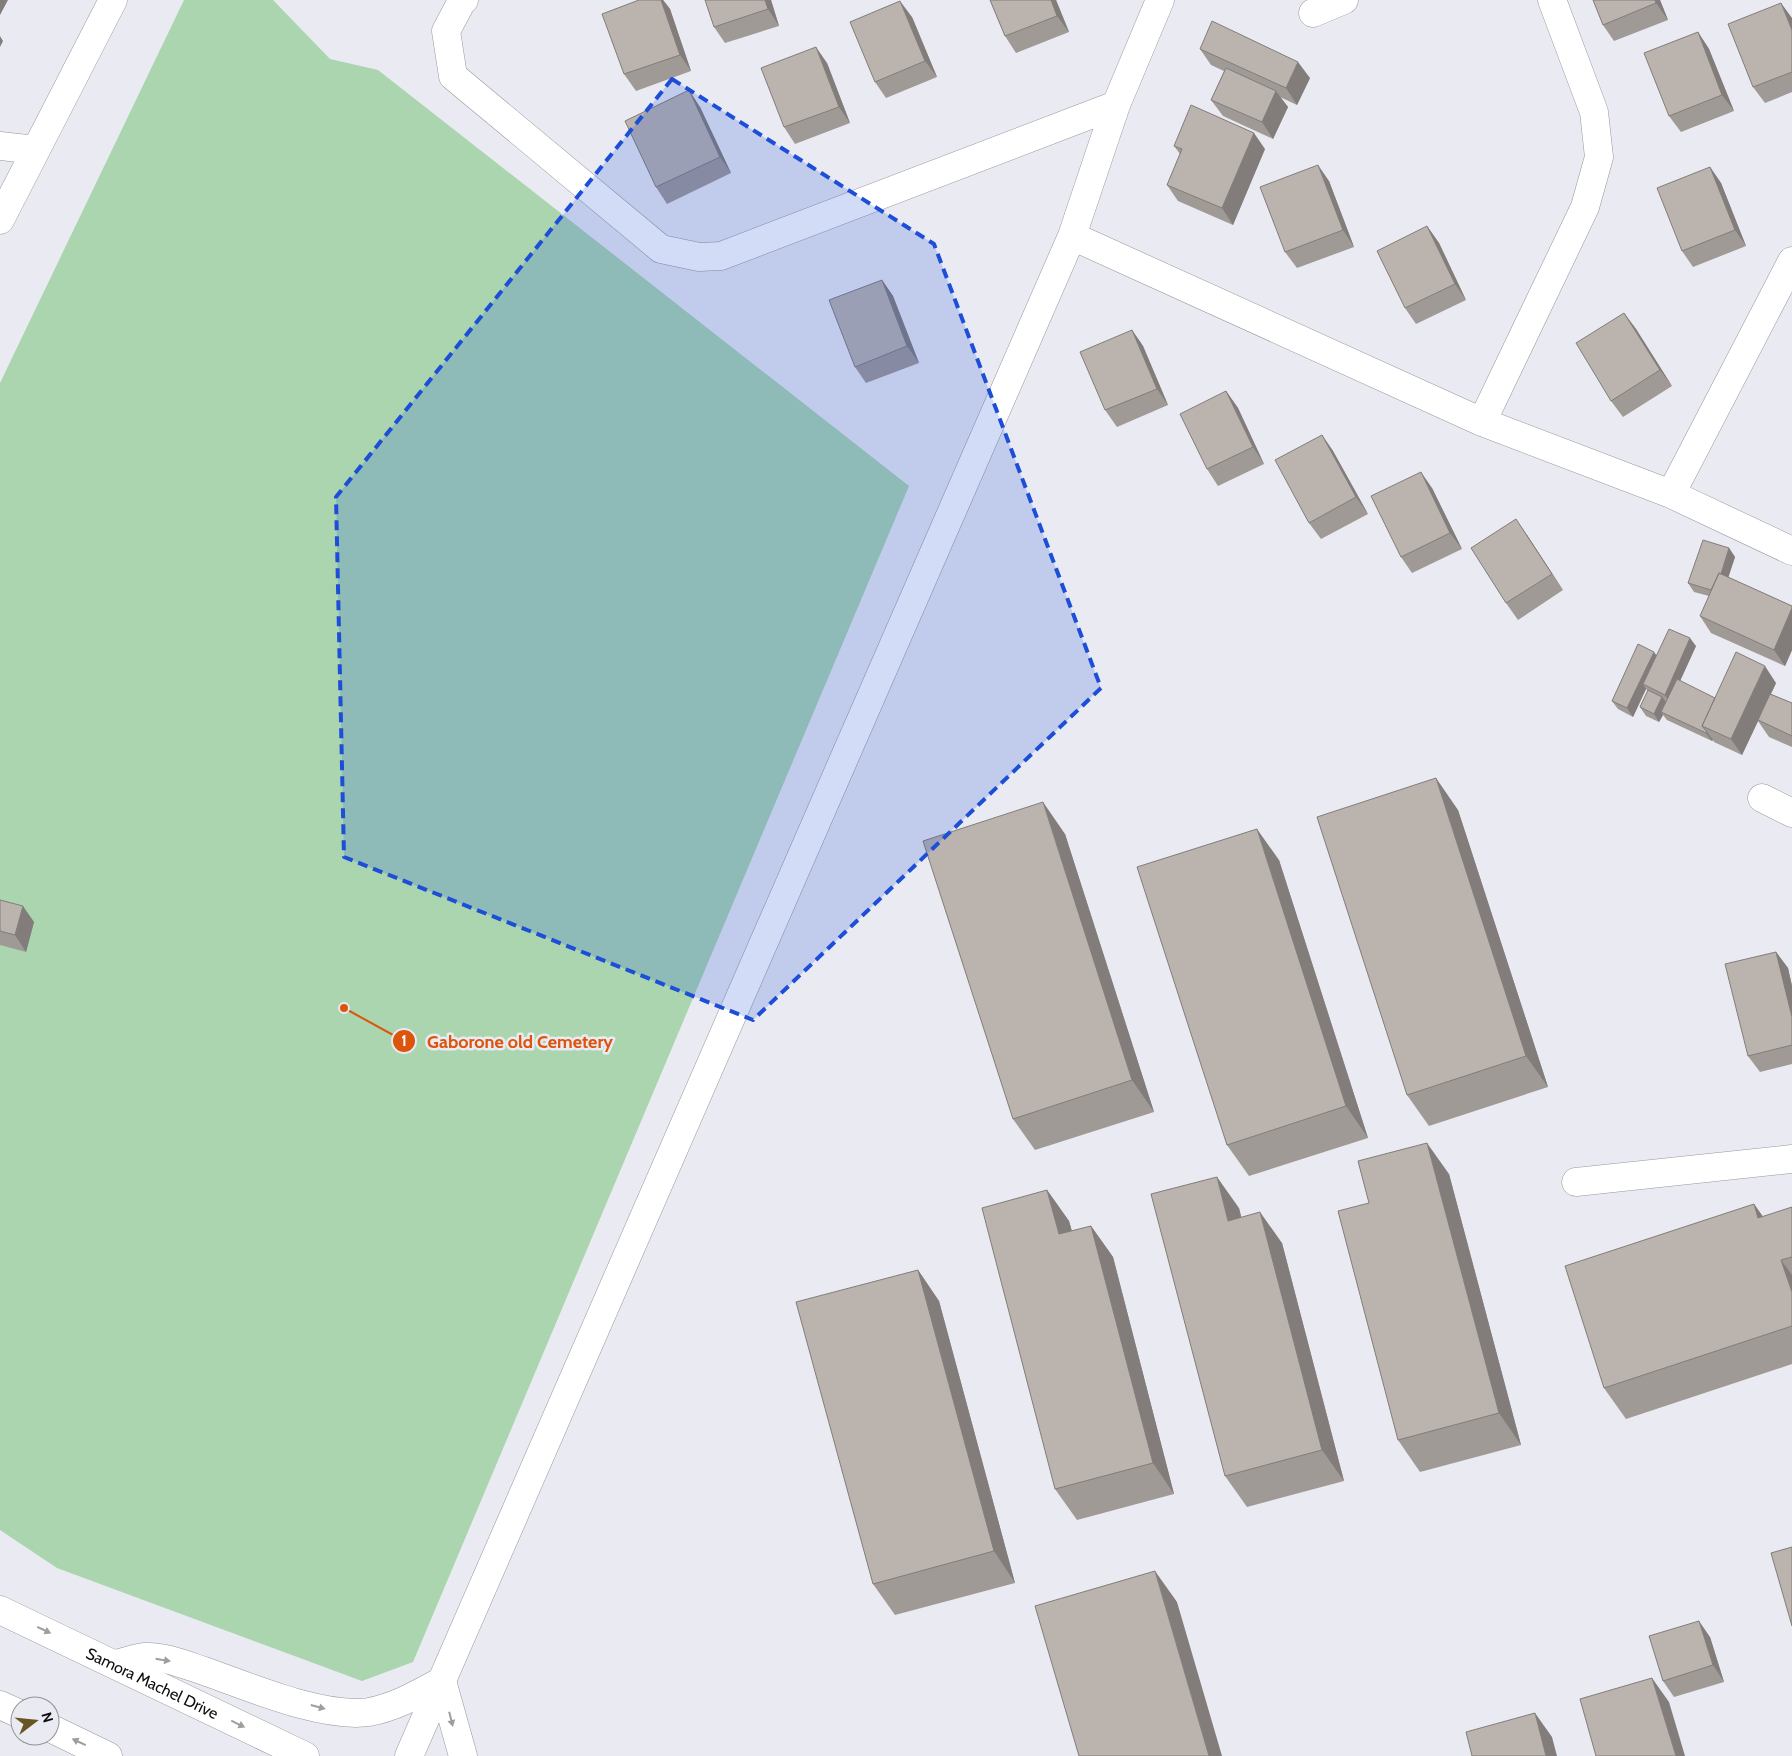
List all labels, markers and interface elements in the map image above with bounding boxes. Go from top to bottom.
callout: Gaborone old Cemetery [392,1025,623,1058]
text: Gaborone old Cemetery [427,1031,613,1053]
text: 1 [401,1032,407,1050]
one-way arrow [37,1627,51,1635]
street label: Samora Machel Drive [83,1644,221,1723]
one-way arrow [155,1656,171,1664]
north arrow [10,1696,60,1746]
one-way arrow [311,1704,326,1712]
text: N [37,1710,58,1725]
one-way arrow [447,1711,455,1726]
one-way arrow [231,1720,245,1728]
one-way arrow [72,1738,86,1746]

